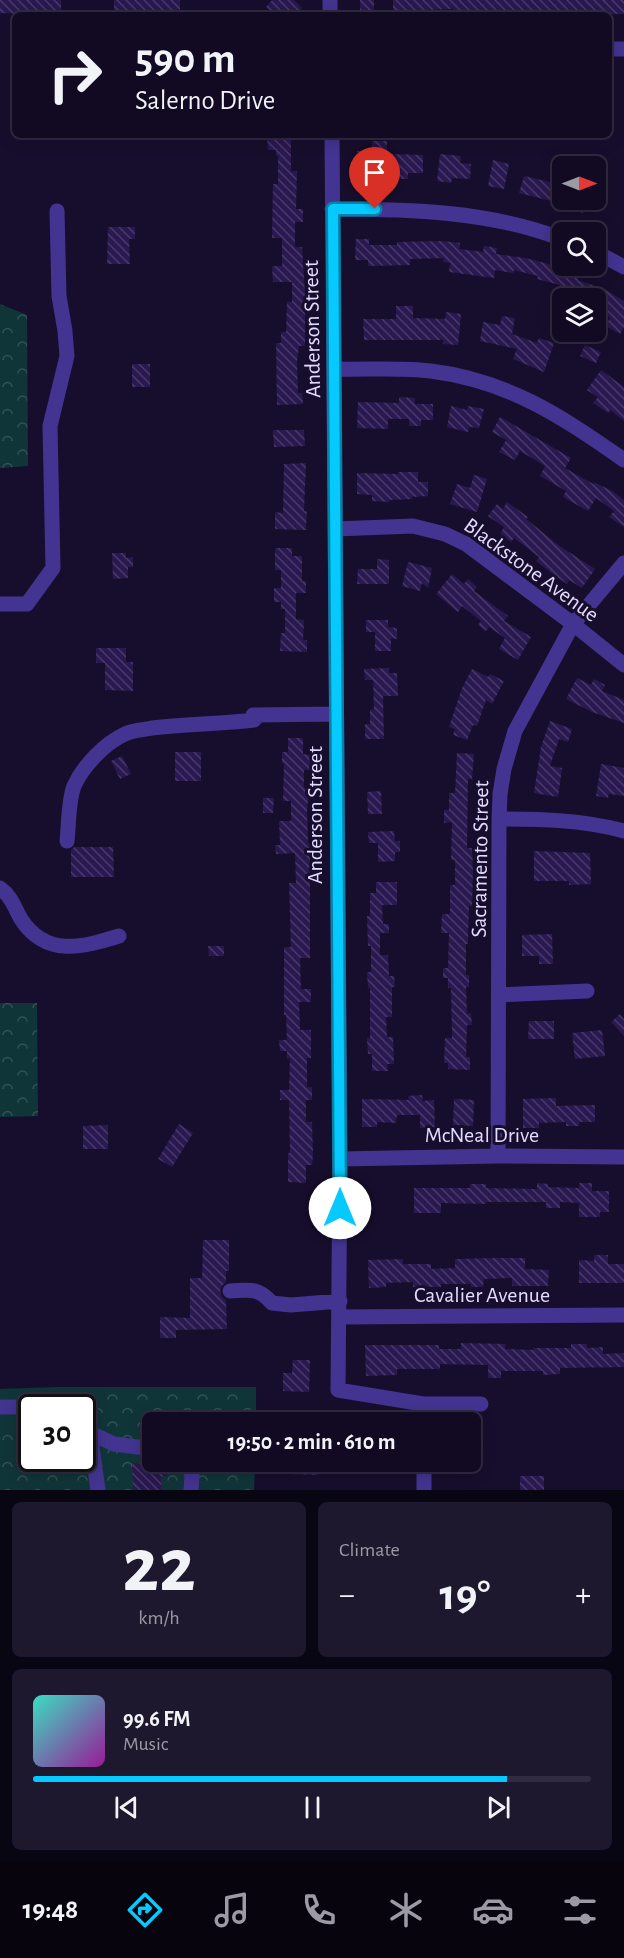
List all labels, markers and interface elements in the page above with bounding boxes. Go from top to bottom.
icon: right [36,36,114,114]
text: 590 m [135,38,236,80]
text: Salerno Drive [135,87,275,114]
pin [349,147,400,209]
icon: arrive [358,156,391,189]
north arrow [552,156,606,210]
map controls [552,156,606,342]
button: search [552,222,606,276]
street label: Anderson Street [300,260,324,398]
button: layers [552,288,606,342]
street label: Blackstone Avenue [460,514,603,626]
street label: Anderson Street [304,746,326,884]
street label: Sacramento Street [468,780,492,938]
street label: McNeal Drive [425,1124,539,1146]
position arrow [308,1176,372,1240]
street label: Cavalier Avenue [414,1284,550,1306]
speed limit sign: 30 [18,1394,96,1472]
text: 19:50 · 2 min · 610 m [228,1431,395,1453]
text: 22 [122,1528,196,1606]
text: Climate [339,1540,400,1560]
text: 19° [439,1573,491,1618]
text: − [339,1579,355,1612]
text: + [575,1579,591,1612]
text: km/h [138,1608,180,1628]
text: 99.6 FM [123,1708,191,1730]
text: Music [123,1734,169,1754]
icon: previous [110,1791,143,1824]
icon: pause [296,1791,329,1824]
icon: next [482,1791,515,1824]
icon: directions [124,1889,166,1931]
icon: music [211,1889,253,1931]
icon: phone [298,1889,340,1931]
icon: climate [385,1889,427,1931]
icon: car [472,1889,514,1931]
icon: filters [559,1889,601,1931]
text: 19:48 [23,1896,78,1923]

